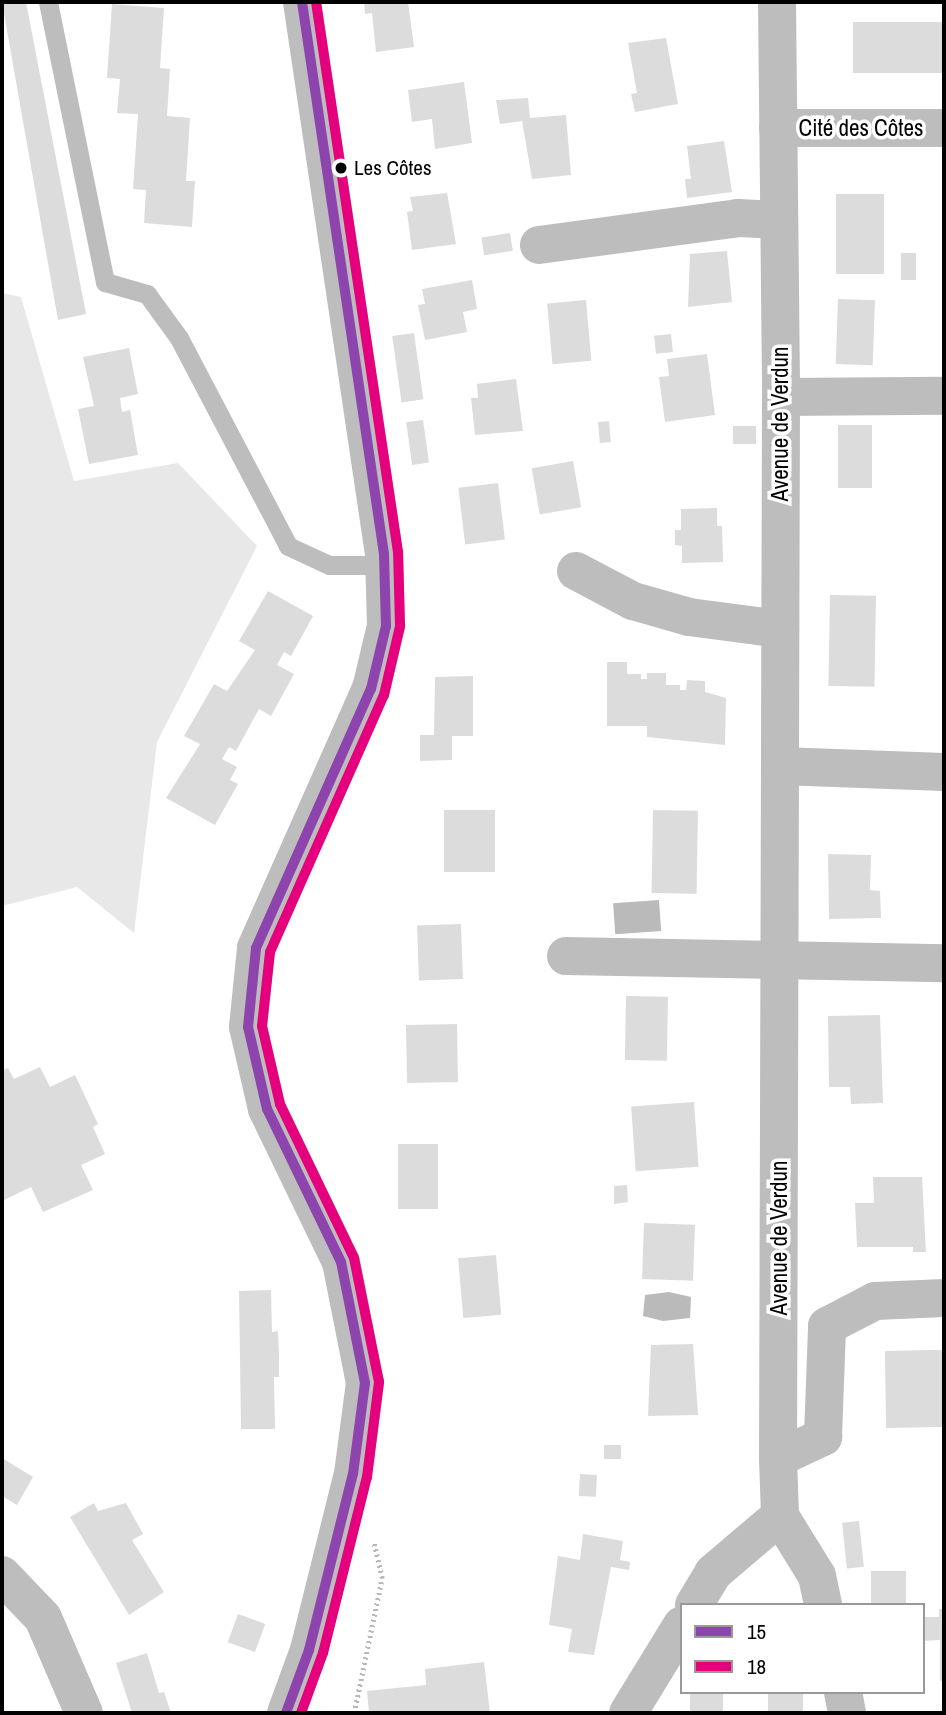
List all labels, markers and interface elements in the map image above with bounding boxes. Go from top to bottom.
street label: Cité des Côtes [799,114,923,142]
place label: Les Côtes [354,155,432,181]
marker: Les Côtes [334,161,348,175]
street label: Avenue de Verdun [766,347,794,501]
street label: Avenue de Verdun [765,1161,793,1315]
legend [680,1603,925,1694]
text: 15 [747,1617,766,1646]
text: 18 [747,1652,766,1681]

